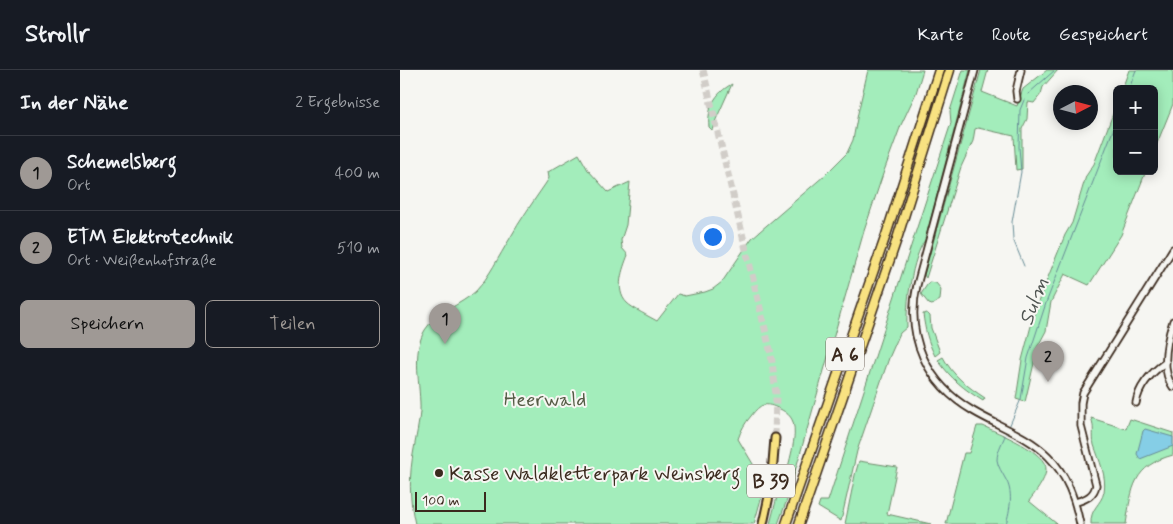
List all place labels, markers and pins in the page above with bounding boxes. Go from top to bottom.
pin: 1 [429,303,461,344]
pin: 2 [1032,341,1064,382]
place label: Kasse Waldkletterpark Weinsberg [449,461,740,490]
marker: Kasse Waldkletterpark Weinsberg [433,467,445,479]

